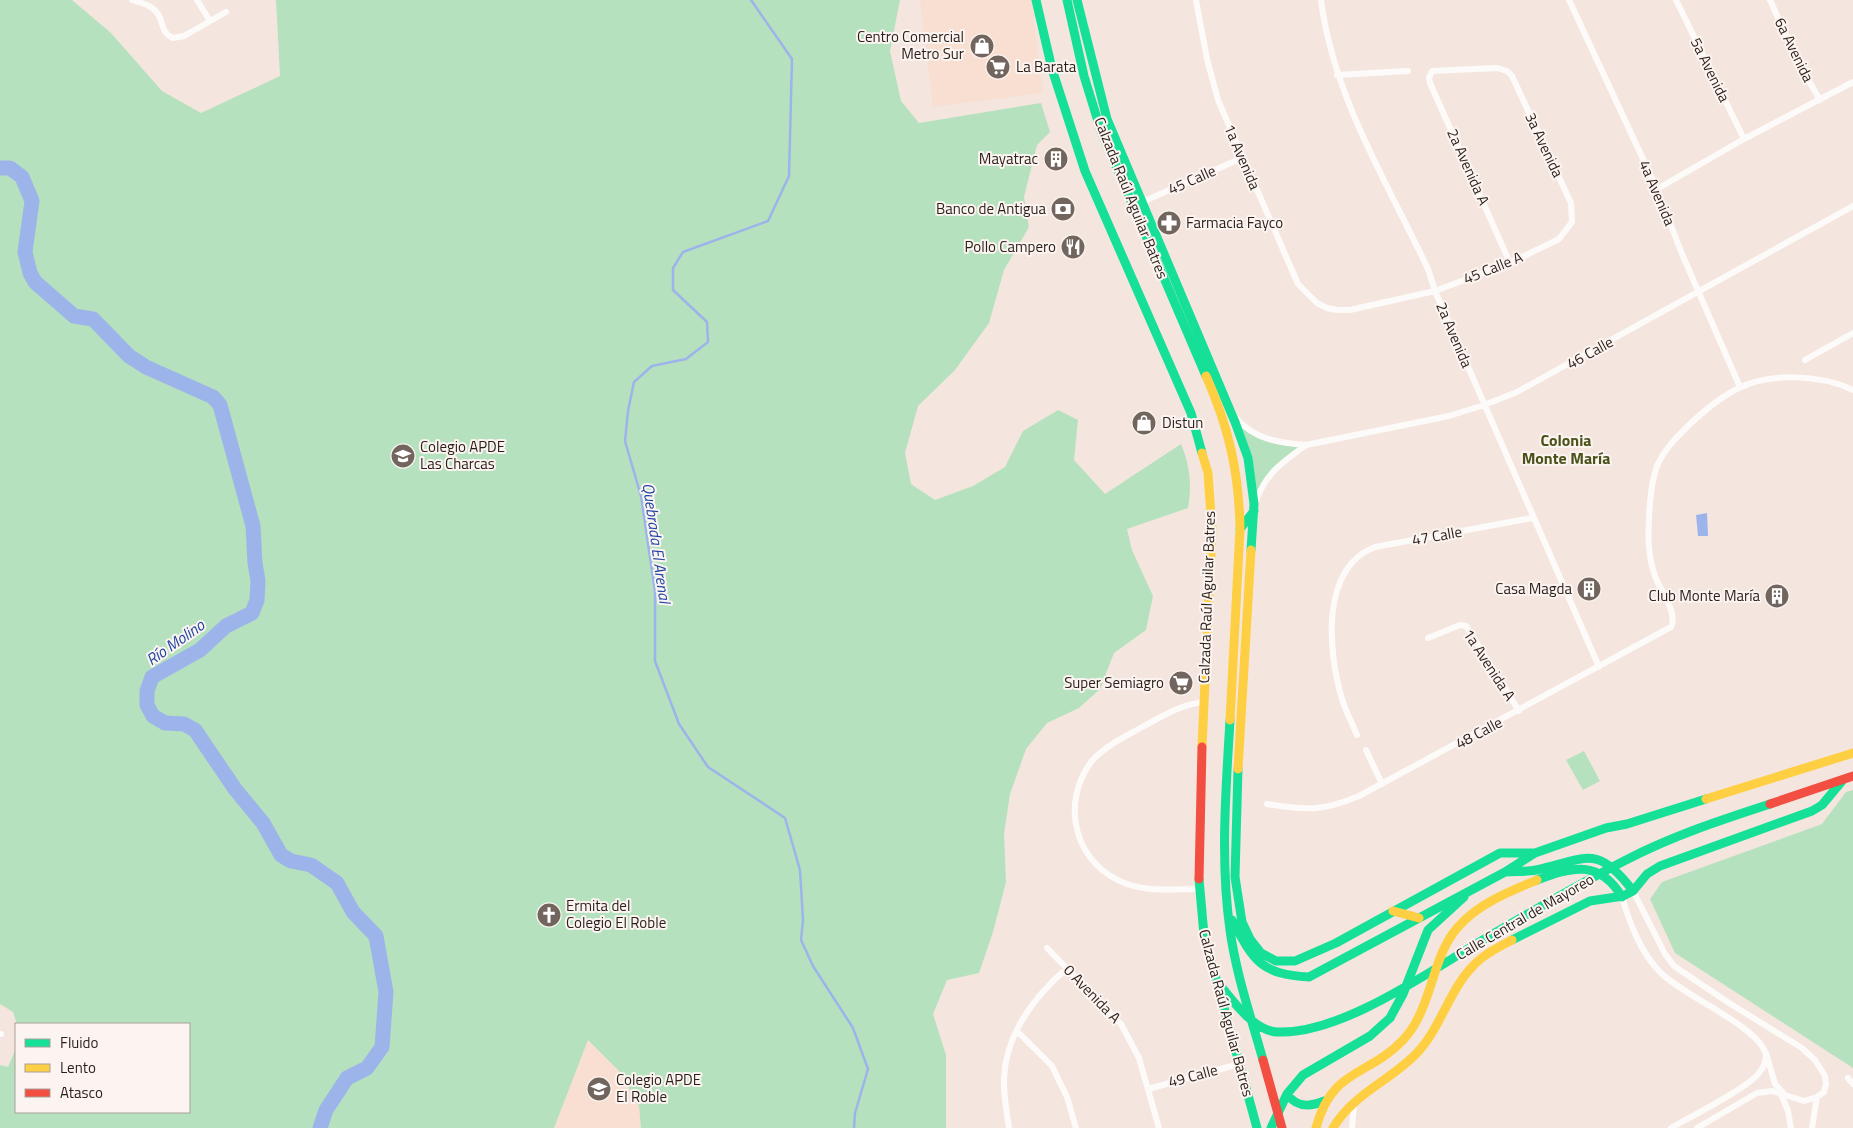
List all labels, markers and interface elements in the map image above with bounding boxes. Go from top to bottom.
street label: 6a Avenida [1769,14,1820,86]
place label: Centro Comercial Metro Sur [857,25,964,65]
shop icon: Centro Comercial Metro Sur [969,33,995,59]
street label: 5a Avenida [1685,34,1736,106]
supermarket icon: La Barata [985,54,1011,80]
place label: La Barata [1016,55,1077,78]
street label: 3a Avenida [1519,109,1570,181]
street label: Calzada Raúl Aguilar Batres [1088,114,1174,282]
street label: 1a Avenida [1218,120,1267,194]
street label: 2a Avenida A [1441,125,1496,209]
building icon: Mayatrac [1043,146,1069,172]
place label: Mayatrac [979,147,1038,170]
street label: 4a Avenida [1633,156,1682,230]
street label: 45 Calle [1164,159,1219,200]
bank icon: Banco de Antigua [1050,196,1076,222]
place label: Banco de Antigua [936,197,1046,220]
pharmacy icon: Farmacia Fayco [1156,210,1182,236]
place label: Farmacia Fayco [1186,211,1283,234]
restaurant icon: Pollo Campero [1060,234,1086,260]
place label: Pollo Campero [964,235,1056,258]
street label: 45 Calle A [1460,245,1526,290]
street label: 2a Avenida [1430,298,1479,372]
street label: 46 Calle [1562,330,1617,375]
shop icon: Distun [1131,410,1157,436]
place label: Distun [1162,411,1203,434]
district label: Colonia Monte María [1522,428,1610,470]
place label: Colegio APDE Las Charcas [420,435,505,475]
school or university icon: Colegio APDE Las Charcas [390,443,416,469]
water label: Quebrada El Arenal [637,481,678,606]
street label: Calzada Raúl Aguilar Batres [1192,510,1221,684]
street label: 47 Calle [1410,520,1464,551]
building icon: Casa Magda [1576,576,1602,602]
place label: Casa Magda [1495,577,1572,600]
building icon: Club Monte María [1764,583,1790,609]
place label: Club Monte María [1649,584,1760,607]
water label: Río Molino [141,612,210,671]
street label: 1a Avenida A [1458,624,1521,705]
supermarket icon: Super Semiagro [1168,670,1194,696]
place label: Super Semiagro [1064,671,1164,694]
street label: 48 Calle [1451,711,1506,755]
street label: Calle Central de Mayoreo [1451,868,1598,966]
place label: Ermita del Colegio El Roble [566,894,666,934]
church icon: Ermita del Colegio El Roble [536,902,562,928]
street label: Calzada Raúl Aguilar Batres [1193,927,1260,1099]
street label: 0 Avenida A [1058,959,1126,1028]
legend [15,1023,190,1113]
text: Fluido [60,1031,99,1054]
text: Lento [60,1056,96,1079]
street label: 49 Calle [1166,1058,1220,1093]
place label: Colegio APDE El Roble [616,1068,701,1108]
school or university icon: Colegio APDE El Roble [586,1076,612,1102]
text: Atasco [60,1081,103,1104]

